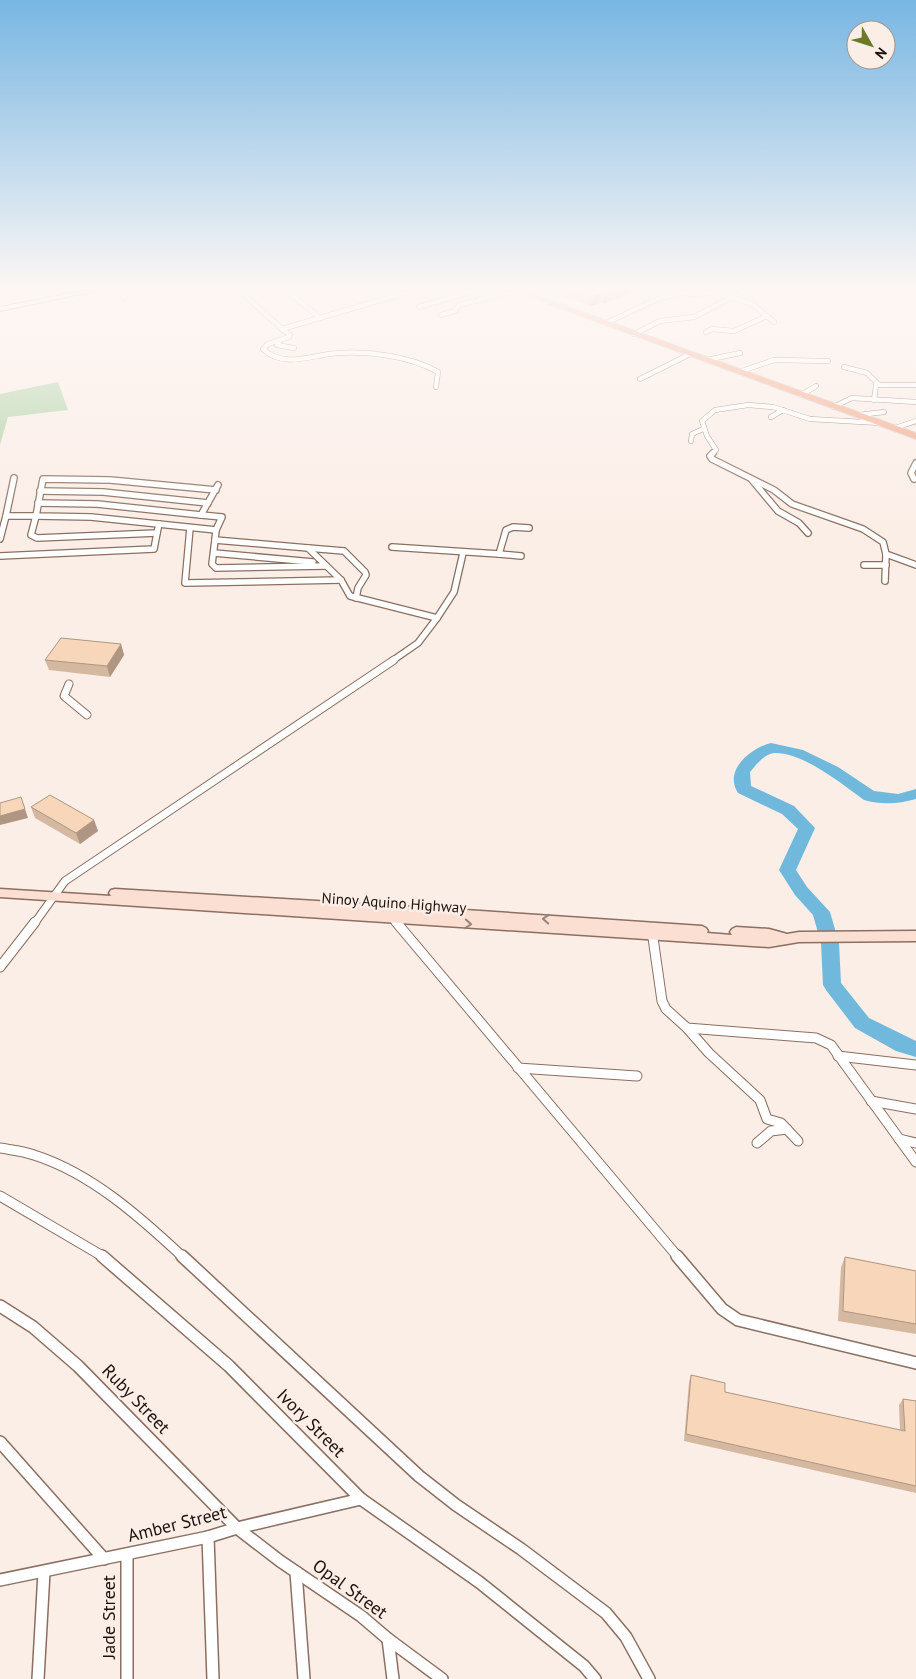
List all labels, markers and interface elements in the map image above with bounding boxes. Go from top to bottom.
north arrow [846,20,896,70]
text: N [871,44,891,62]
street label: Ninoy Aquino Highway [321,888,467,917]
one-way arrow [541,914,549,925]
one-way arrow [464,918,472,929]
street label: Ruby Street [97,1359,175,1438]
street label: Ivory Street [272,1383,351,1462]
street label: Amber Street [125,1500,229,1547]
street label: Opal Street [308,1554,392,1623]
street label: Jade Street [97,1575,120,1660]

